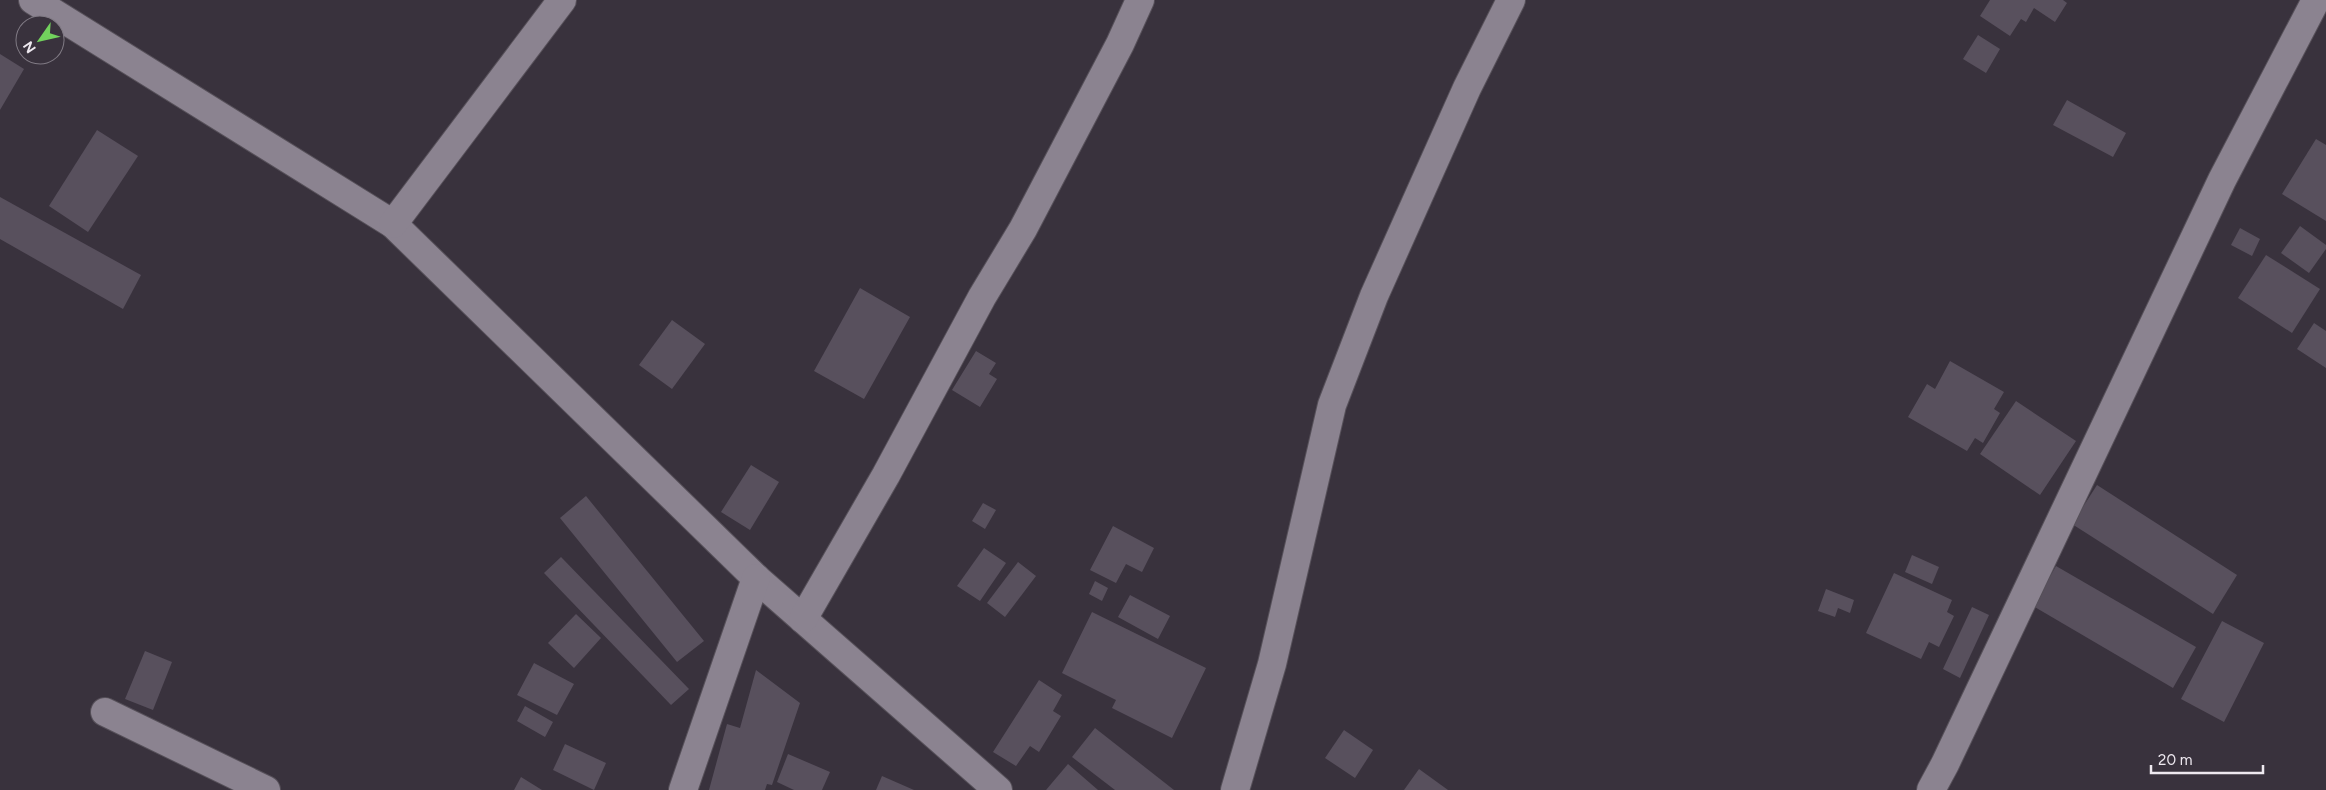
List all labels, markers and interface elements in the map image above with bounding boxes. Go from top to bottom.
north arrow [15,15,65,65]
text: N [20,38,40,56]
scale bar [2151,742,2264,774]
text: 20 m [2158,751,2192,769]

